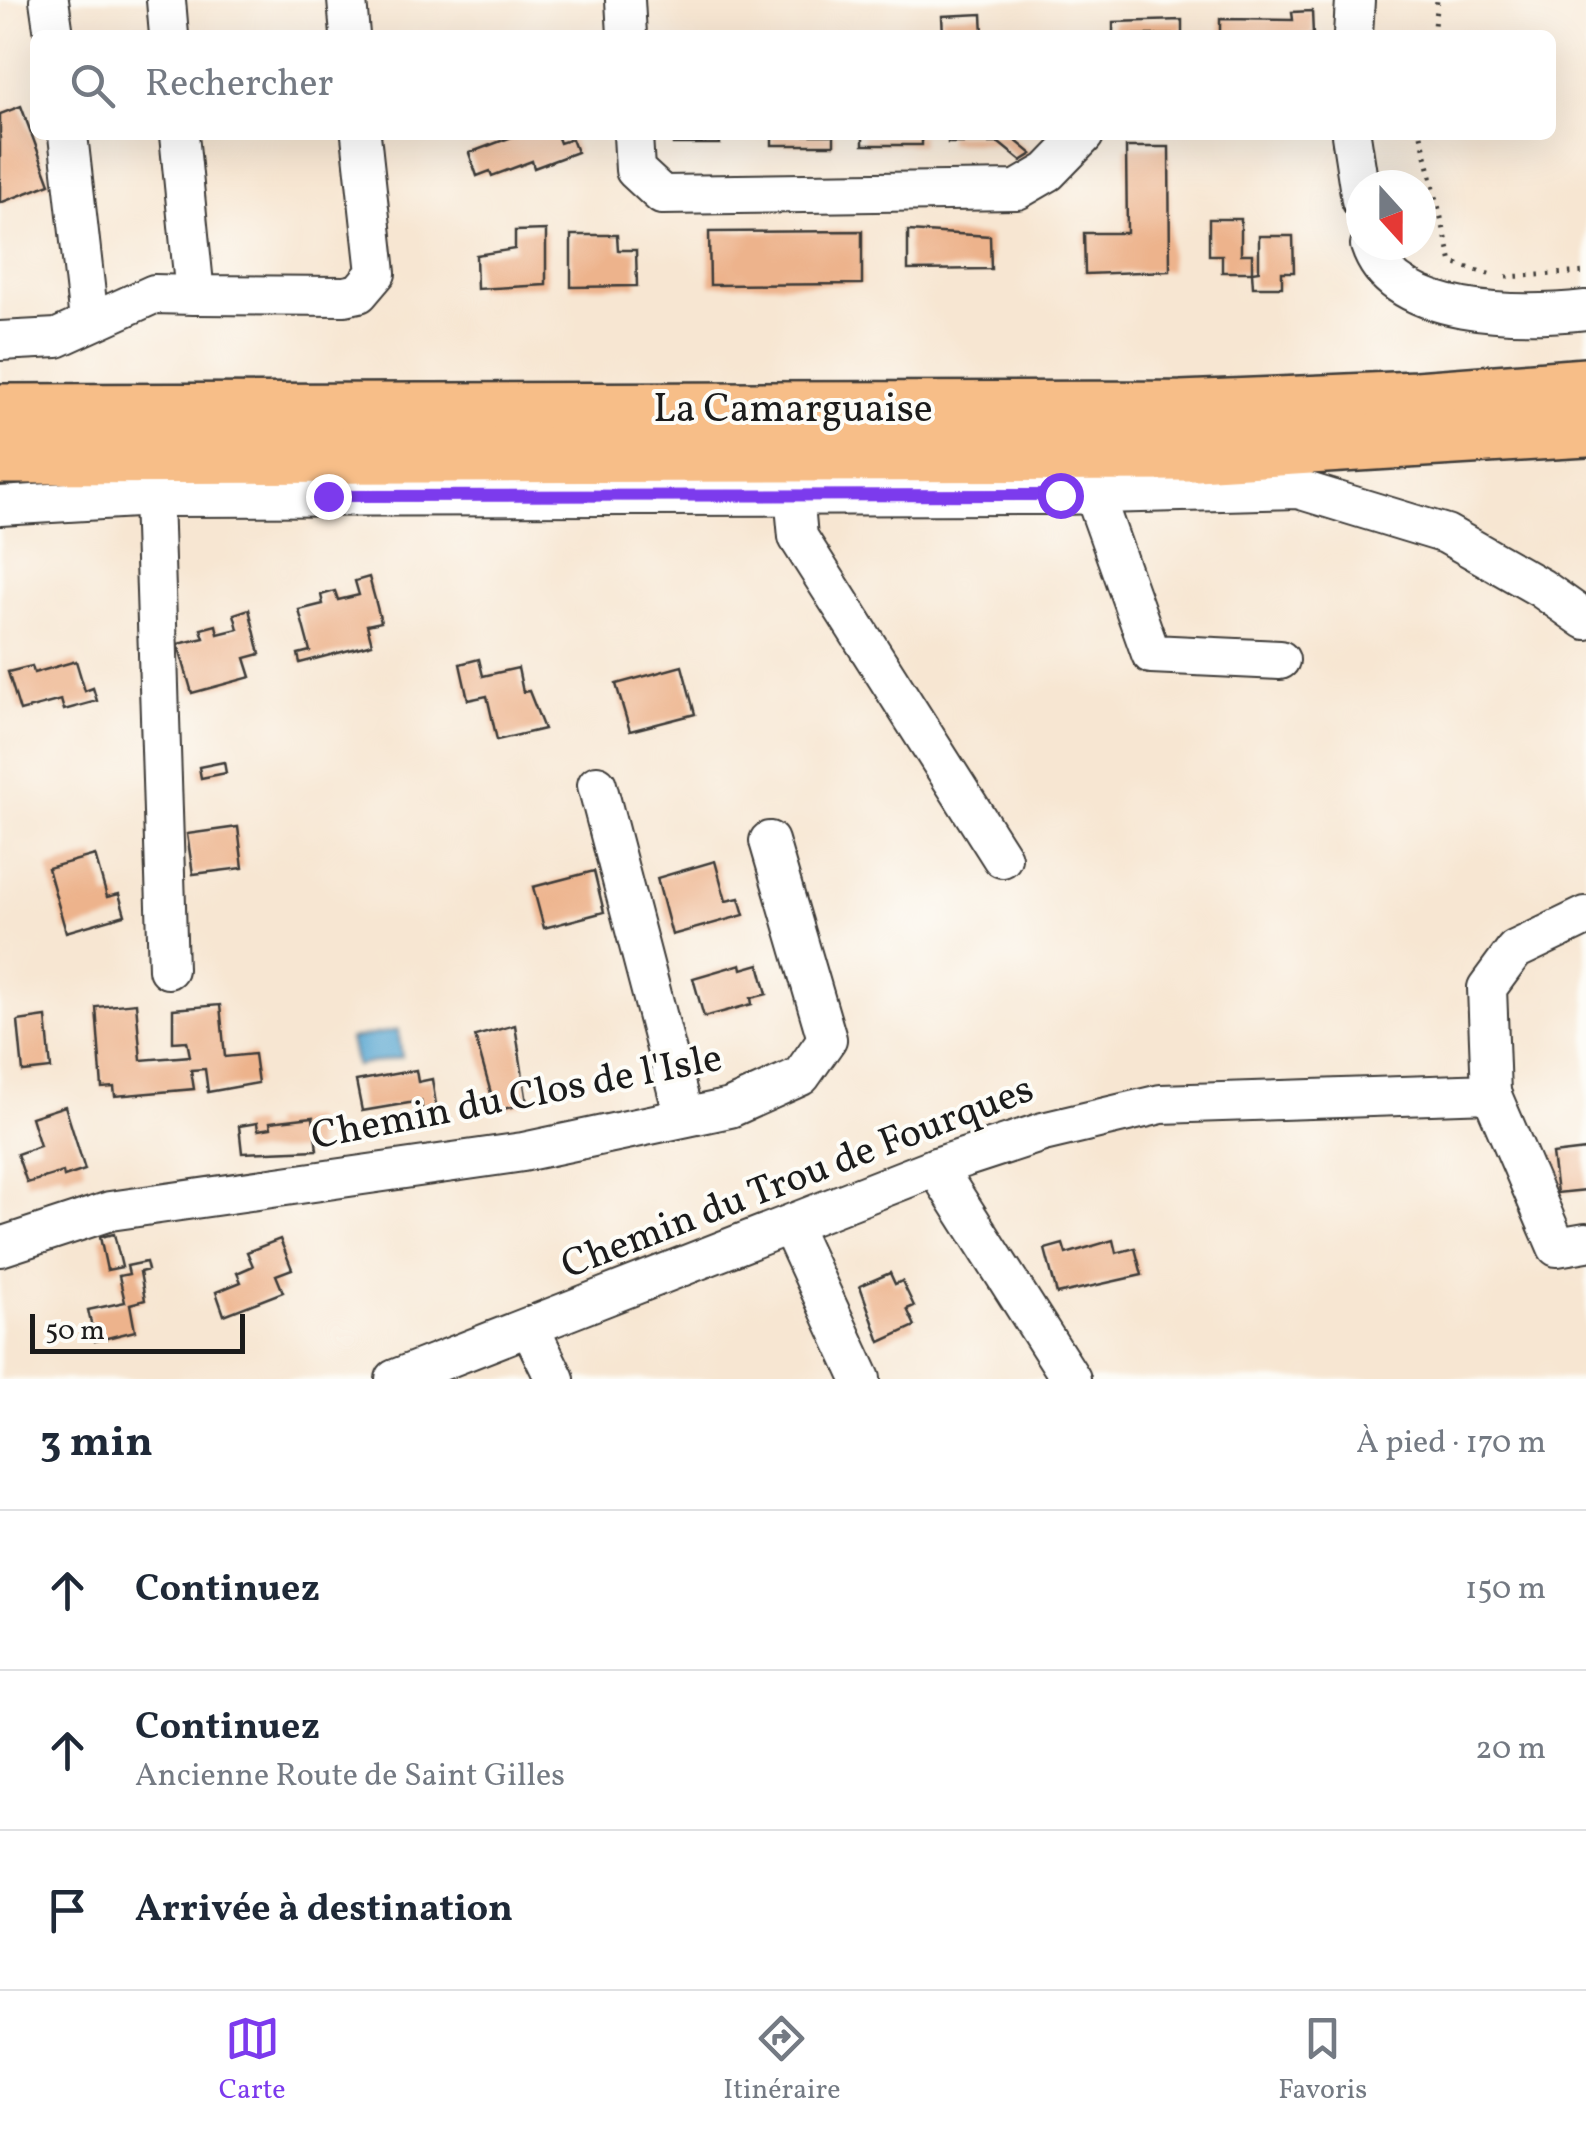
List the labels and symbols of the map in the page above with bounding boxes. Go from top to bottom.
north arrow [1346,170,1436,260]
street label: La Camarguaise [653,383,933,439]
route start [1038,473,1084,519]
route end [306,474,352,520]
street label: Chemin du Clos de l'Isle [307,1032,727,1166]
street label: Chemin du Trou de Fourques [554,1063,1042,1295]
scale bar [30,1309,245,1354]

